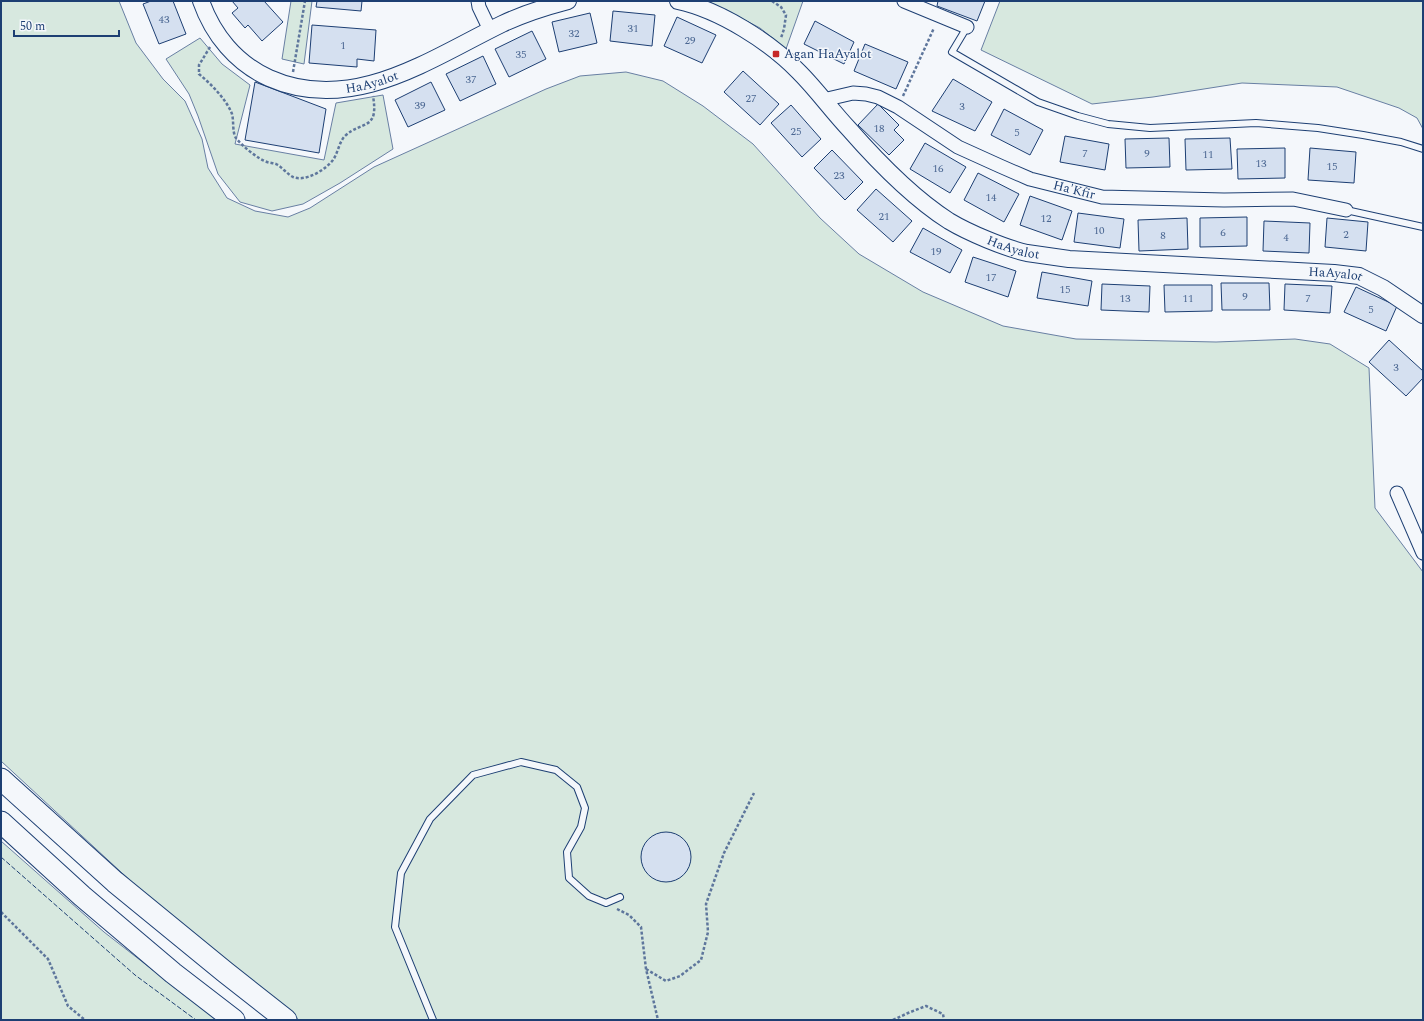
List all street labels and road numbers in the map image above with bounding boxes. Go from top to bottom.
street label: HaAyalot [344,65,402,99]
street label: Ha'Kfir [1051,175,1097,205]
street label: HaAyalot [984,231,1041,265]
street label: HaAyalot [1308,262,1367,287]

